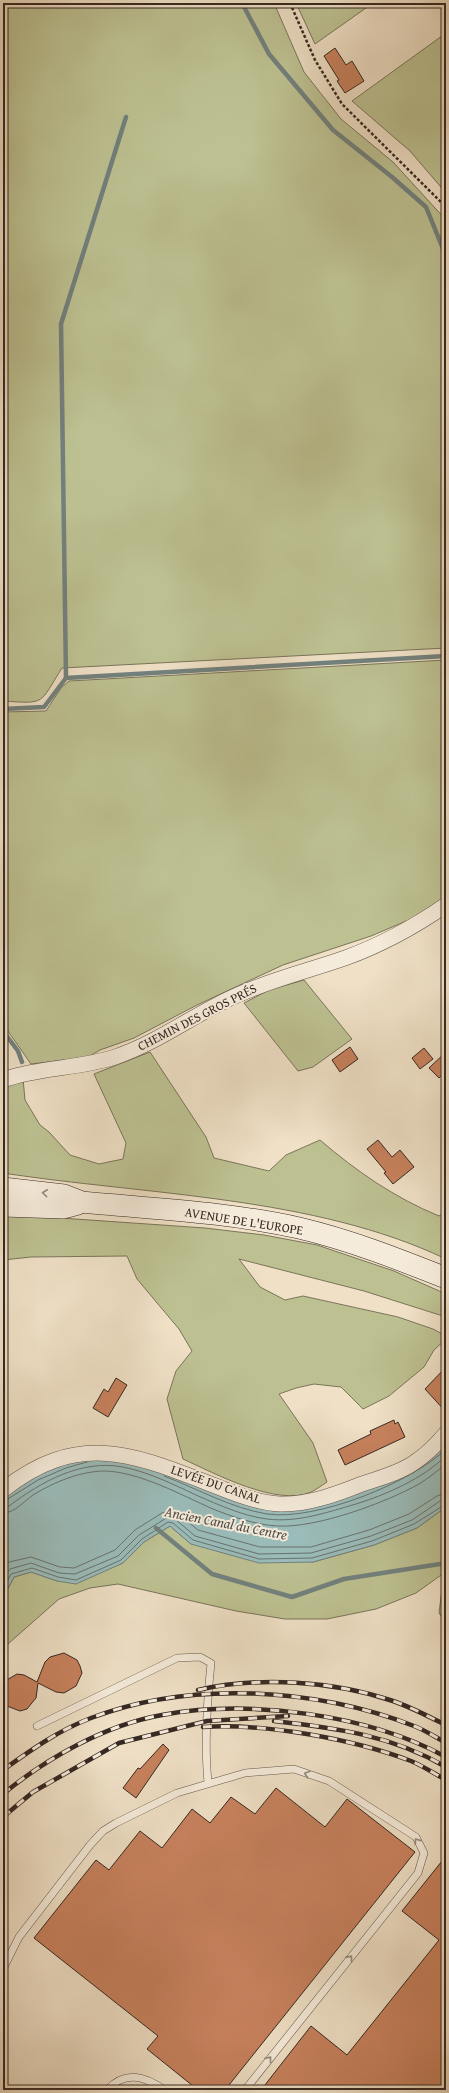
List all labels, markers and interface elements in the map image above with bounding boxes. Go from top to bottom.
street label: CHEMIN DES GROS PRÉS [134,979,260,1055]
one-way arrow [42,1189,48,1198]
street label: AVENUE DE L'EUROPE [183,1202,305,1240]
street label: LEVÉE DU CANAL [168,1460,264,1509]
water label: Ancien Canal du Centre [162,1501,289,1545]
one-way arrow [304,1770,311,1779]
one-way arrow [415,1838,422,1845]
one-way arrow [346,1955,353,1962]
one-way arrow [265,2057,272,2064]

